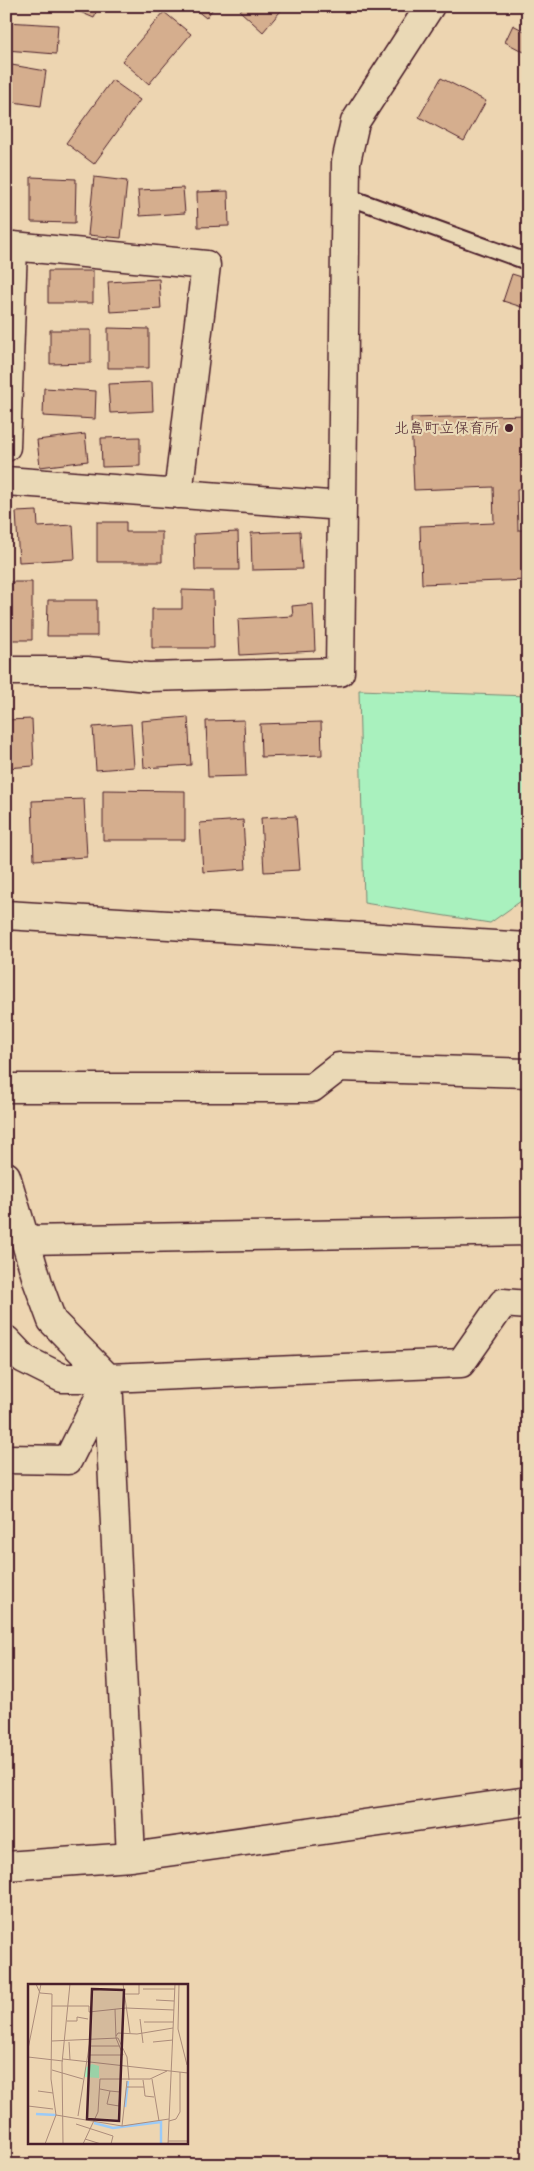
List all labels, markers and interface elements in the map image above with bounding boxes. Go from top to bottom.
place label: 北島町立保育所 [394,415,499,438]
marker: 北島町立保育所 [503,422,515,434]
inset map [28,1984,188,2144]

